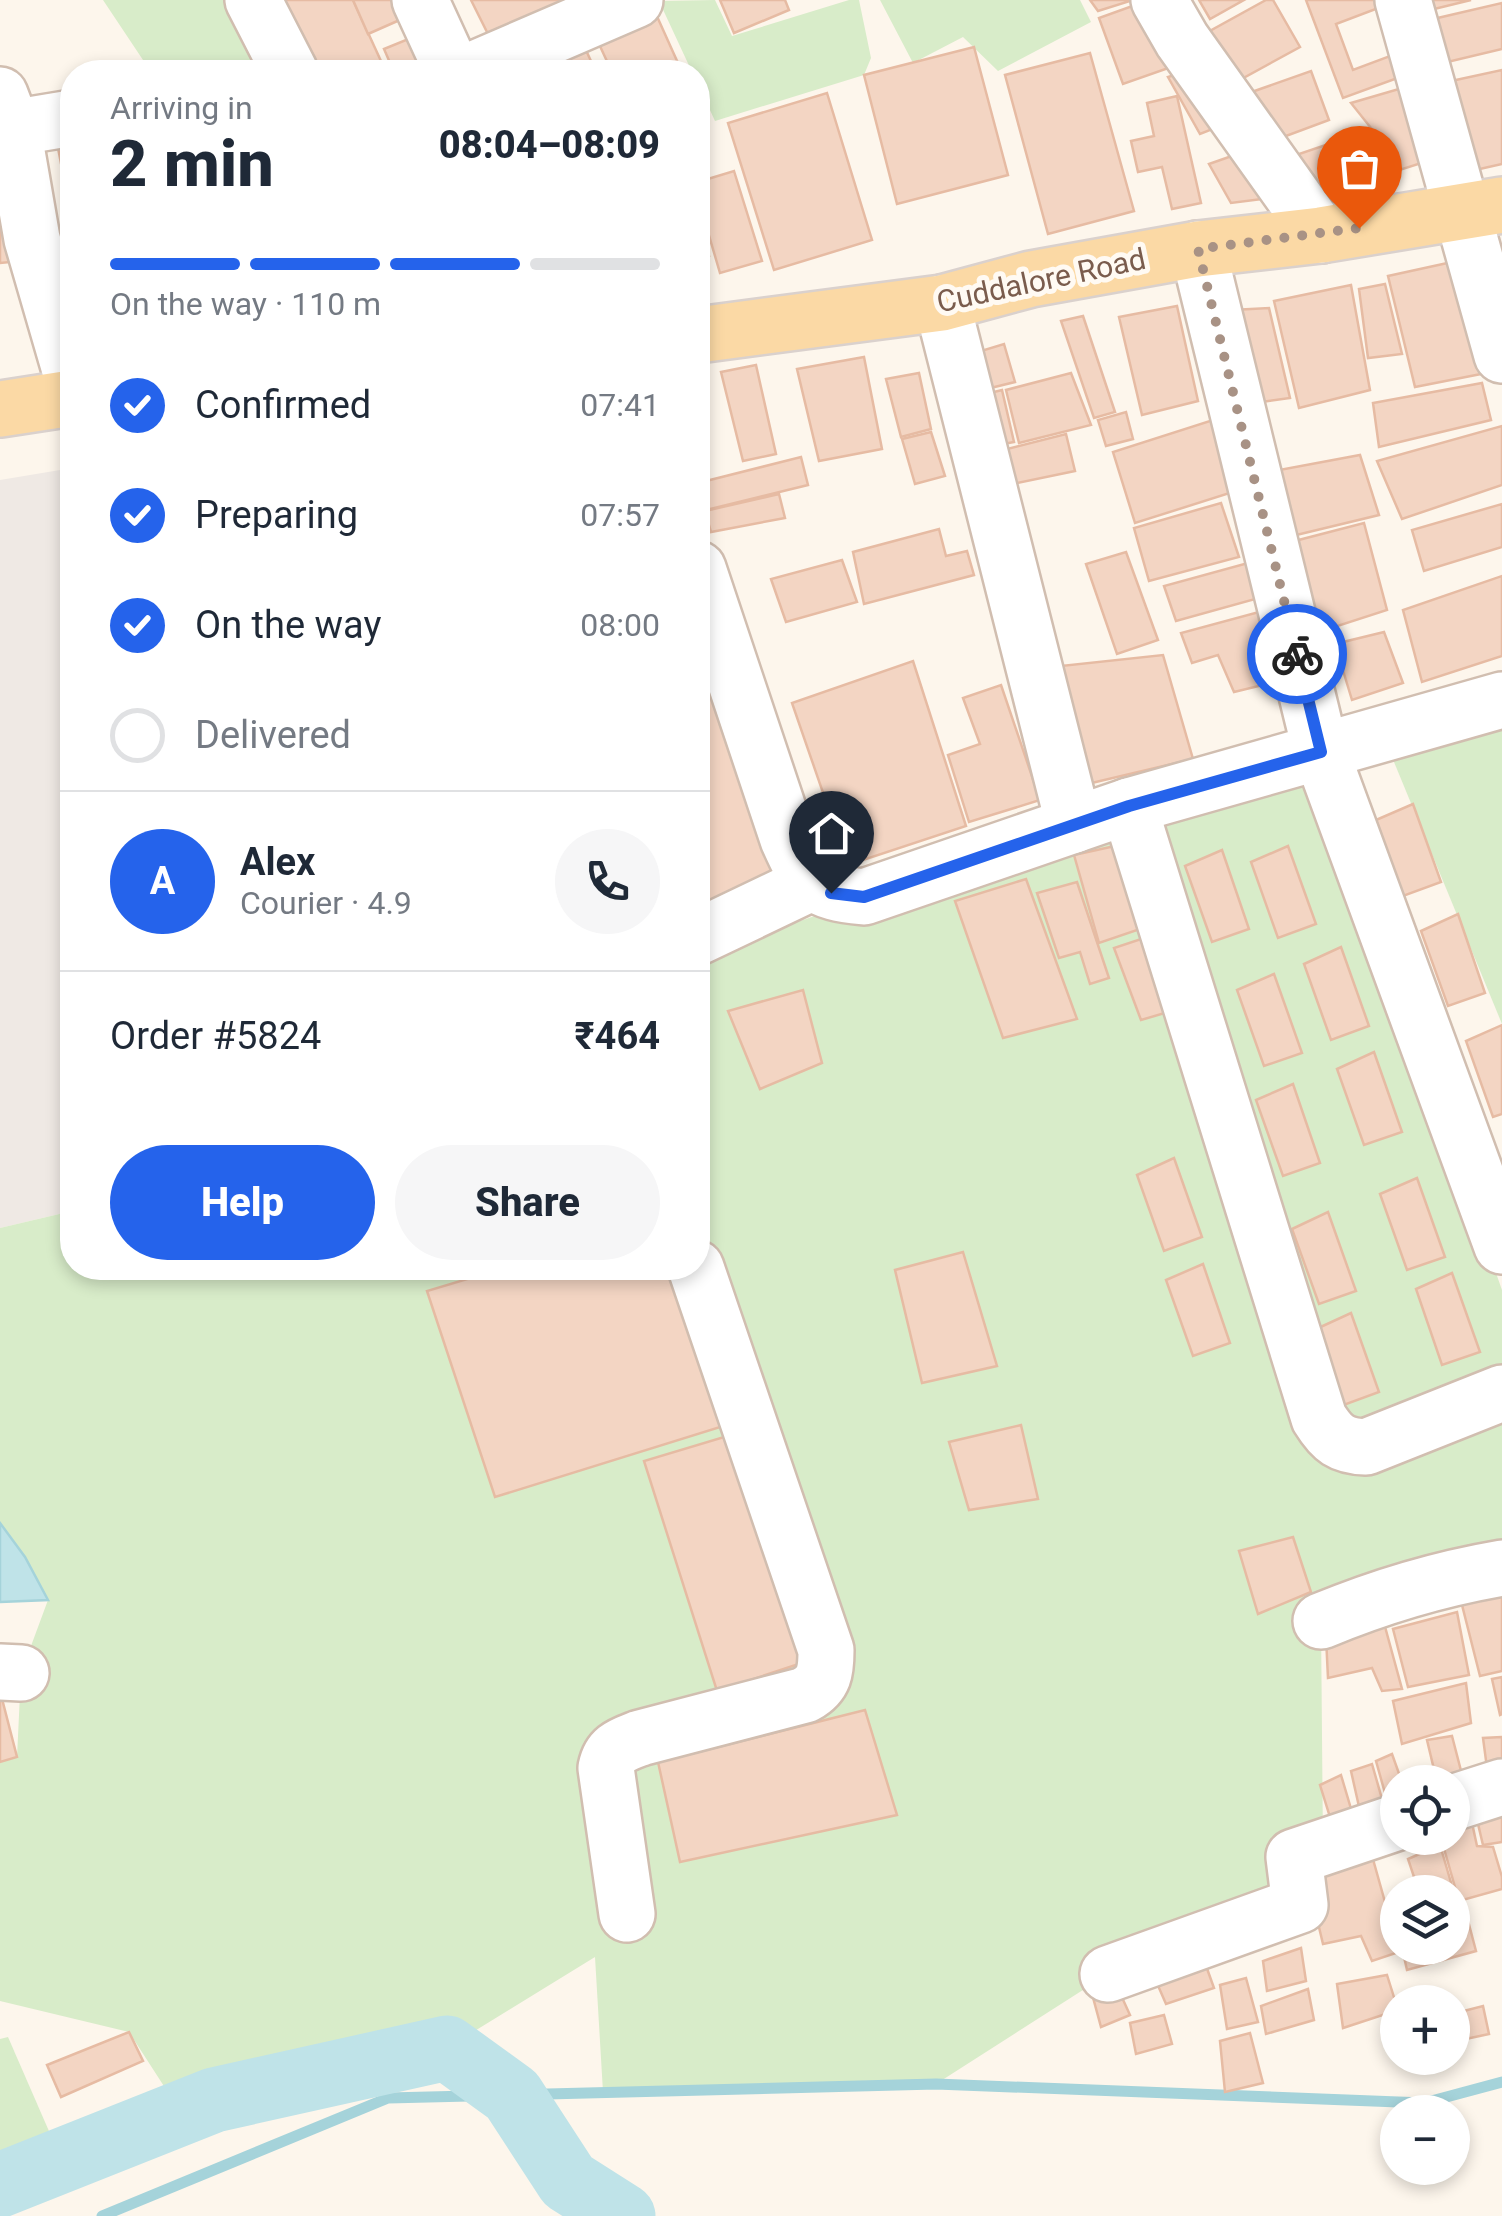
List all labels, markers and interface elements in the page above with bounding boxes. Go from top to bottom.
text: Arriving in [110,89,253,127]
text: 08:04–08:09 [439,123,660,167]
text: 2 min [110,126,274,202]
pin [1317,126,1402,229]
icon: bag [1332,141,1387,196]
street label: Cuddalore Road [933,241,1149,319]
text: On the way · 110 m [110,285,381,323]
icon: check [110,378,165,433]
text: Confirmed [195,383,371,427]
text: 07:41 [580,386,660,424]
icon: check [110,488,165,543]
text: Preparing [195,493,358,537]
text: 07:57 [580,496,660,534]
icon: check [110,598,165,653]
text: On the way [195,603,381,647]
courier [1247,604,1347,704]
text: 08:00 [580,606,660,644]
icon: bike [1270,627,1325,682]
text: Delivered [195,713,351,757]
pin [789,791,874,894]
icon: home [804,806,859,861]
button: phone [555,829,660,934]
text: Alex [240,840,315,884]
text: A [150,859,175,903]
text: Courier · 4.9 [240,884,412,922]
text: Order #5824 [110,1014,321,1058]
text: ₹464 [575,1014,660,1058]
button: Help [110,1145,375,1260]
button: Share [395,1145,660,1260]
map controls [1380,1765,1470,2185]
button: locate [1380,1765,1470,1855]
button: layers [1380,1875,1470,1965]
button: + [1380,1985,1470,2075]
button: − [1380,2095,1470,2185]

